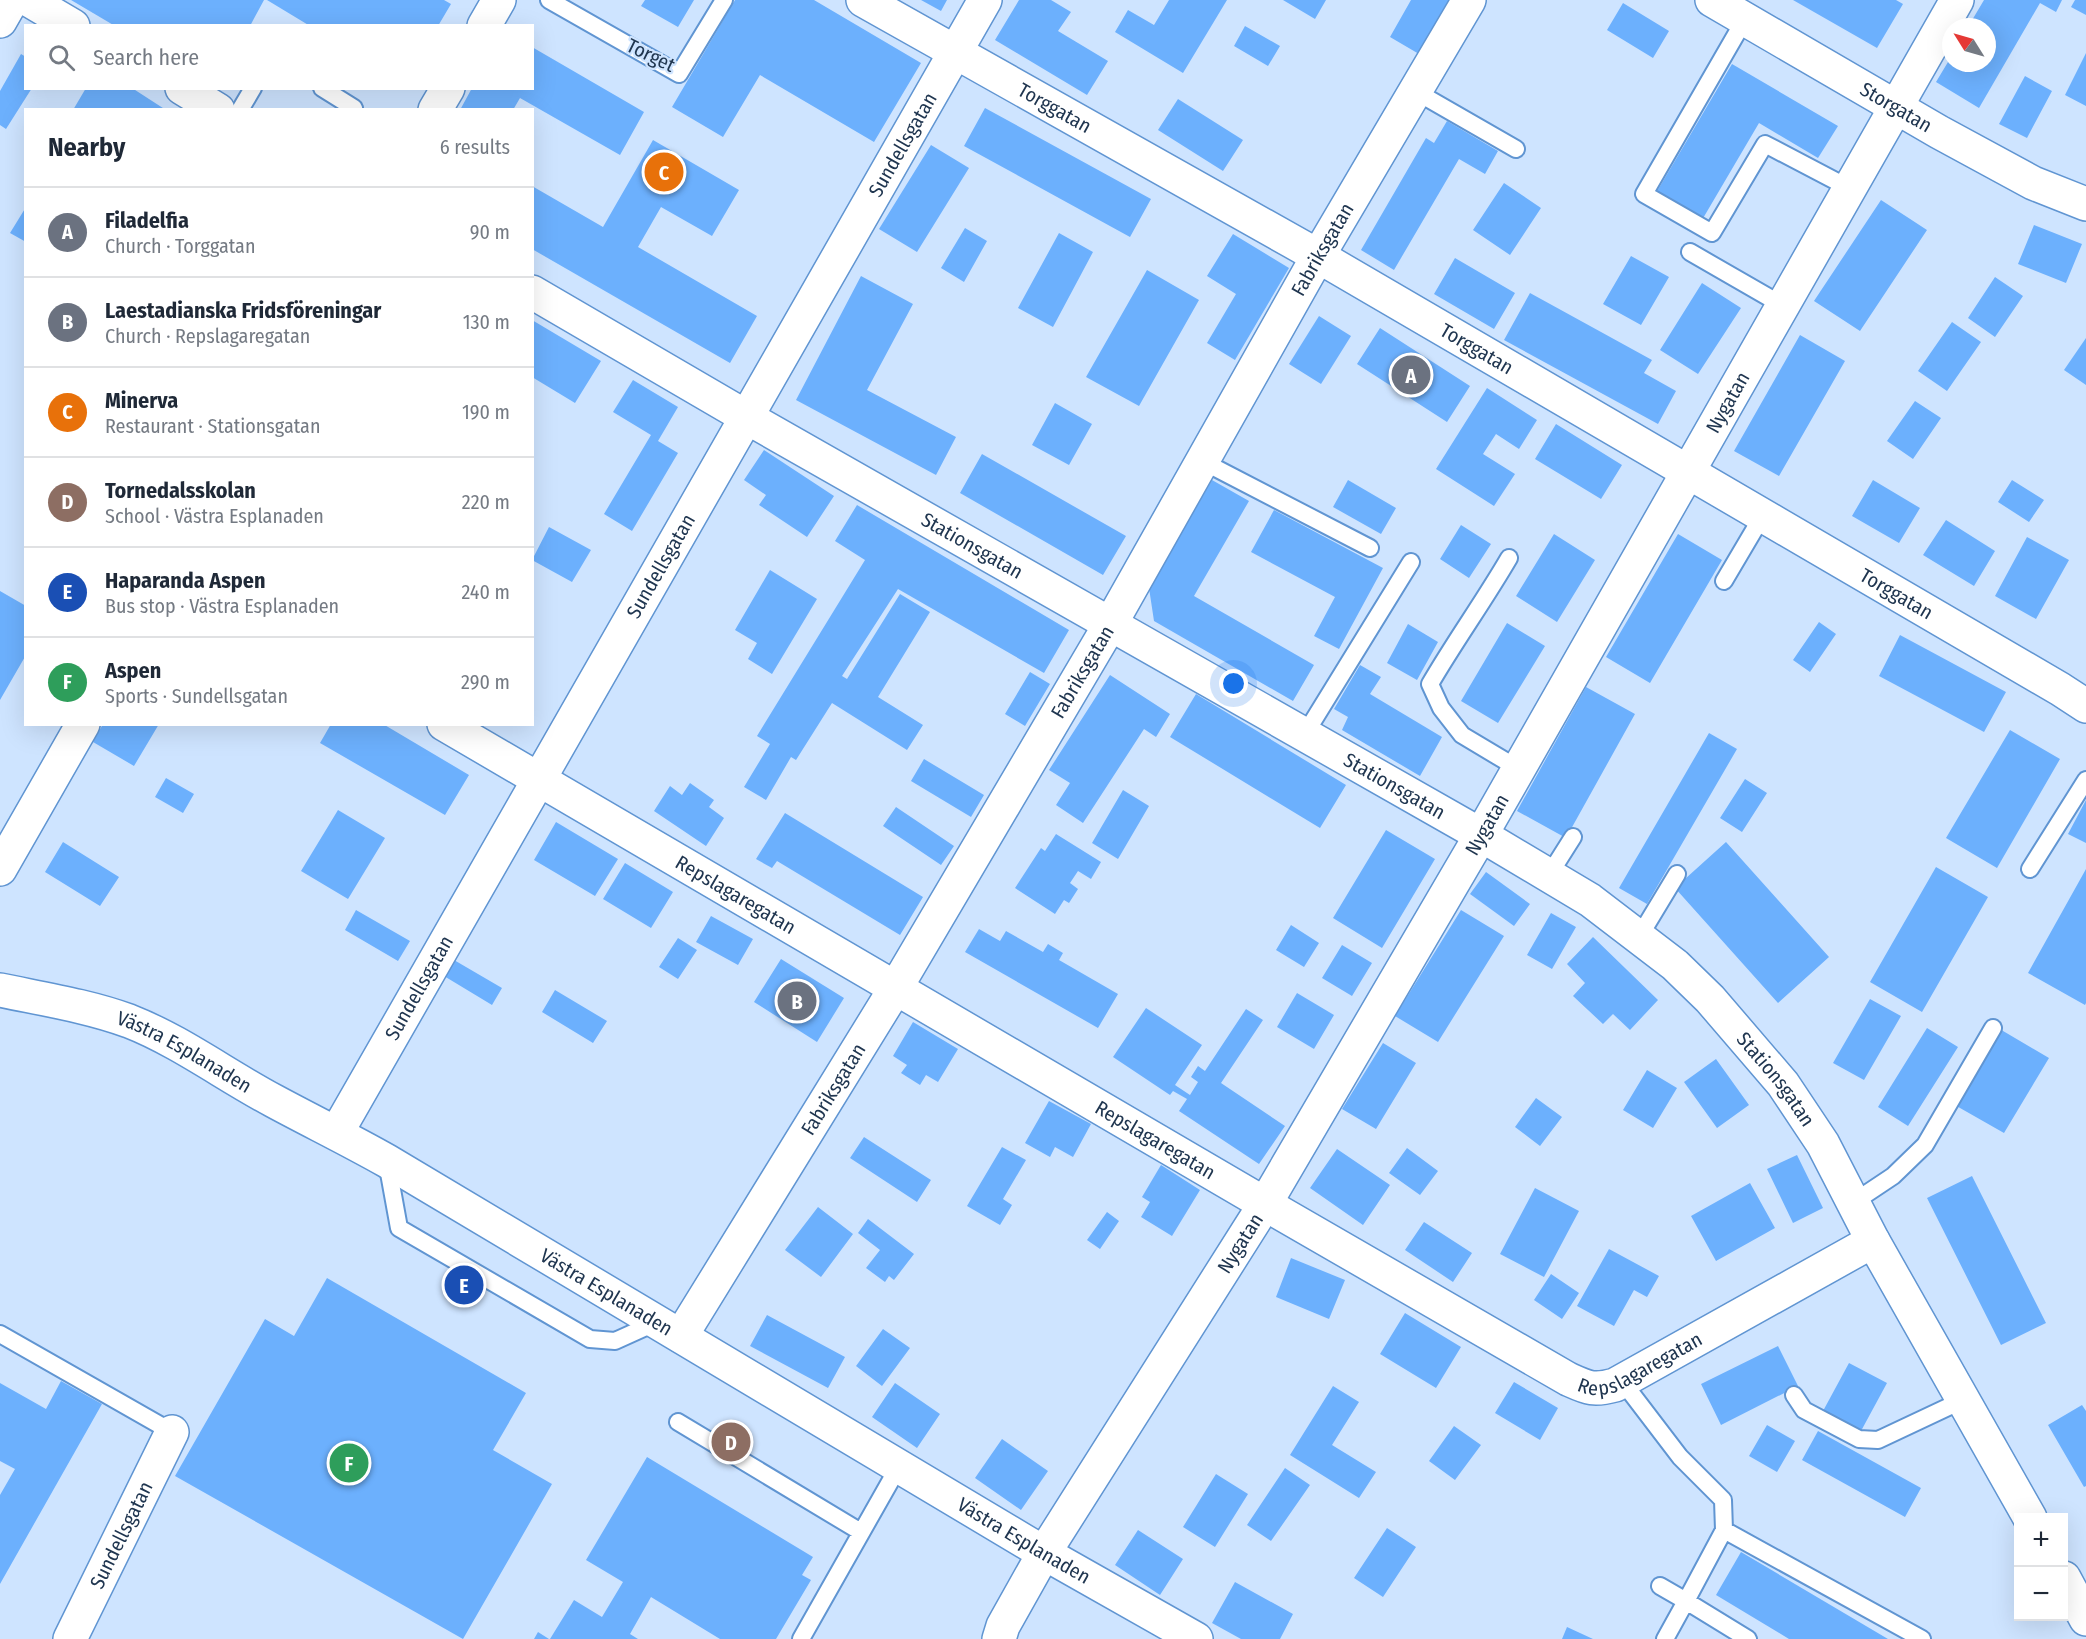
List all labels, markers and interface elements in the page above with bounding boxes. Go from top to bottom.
north arrow [1942,18,1996,72]
search box [24,24,534,90]
street label: Torget [623,33,680,77]
icon: search [45,41,78,74]
text: Search here [93,44,199,71]
street label: Storgatan [1856,77,1936,137]
street label: Torggatan [1014,78,1096,138]
street label: Sundellsgatan [863,88,942,201]
text: Nearby [48,132,125,163]
text: 6 results [440,135,510,159]
pin: C [644,150,684,195]
street label: Fabriksgatan [1286,198,1359,300]
text: Filadelfia [105,207,189,234]
text: A [62,220,73,244]
text: 90 m [470,220,510,244]
text: Church · Torggatan [105,234,255,258]
text: Laestadianska Fridsföreningar [105,297,381,324]
text: B [62,310,73,334]
text: 130 m [463,310,510,334]
street label: Torggatan [1436,318,1518,379]
text: Church · Repslagaregatan [105,324,310,348]
pin: A [1392,352,1430,398]
street label: Nygatan [1701,367,1755,437]
text: Minerva [105,387,178,414]
text: C [62,400,73,424]
text: 190 m [462,400,510,424]
text: Restaurant · Stationsgatan [105,414,320,438]
text: Tornedalsskolan [105,477,256,504]
text: D [62,490,73,514]
text: 220 m [462,490,510,514]
text: School · Västra Esplanaden [105,504,324,528]
street label: Stationsgatan [917,507,1027,584]
street label: Sundellsgatan [621,510,700,622]
street label: Torggatan [1856,563,1937,624]
text: Haparanda Aspen [105,567,265,594]
text: E [63,580,72,604]
text: 240 m [461,580,510,604]
text: Bus stop · Västra Esplanaden [105,594,339,618]
street label: Fabriksgatan [1046,621,1119,722]
text: Aspen [105,657,161,684]
your location [1219,669,1248,698]
text: F [63,670,72,694]
text: 290 m [461,670,510,694]
text: Sports · Sundellsgatan [105,684,288,708]
street label: Stationsgatan [1340,747,1450,824]
street label: Nygatan [1460,790,1514,859]
street label: Repslagaregatan [671,850,800,939]
street label: Sundellsgatan [380,931,458,1044]
pin: B [778,978,816,1024]
street label: Västra Esplanaden [114,1006,256,1098]
street label: Stationsgatan [1732,1027,1820,1131]
street label: Fabriksgatan [796,1039,871,1139]
street label: Repslagaregatan [1091,1095,1220,1184]
street label: Nygatan [1212,1209,1268,1278]
street label: Västra Esplanaden [536,1243,677,1341]
pin: E [444,1262,484,1308]
street label: Repslagaregatan [1575,1327,1706,1400]
pin: D [712,1420,750,1464]
pin: F [330,1440,368,1486]
street label: Sundellsgatan [85,1477,158,1592]
street label: Västra Esplanaden [953,1492,1095,1589]
map controls [2014,1513,2068,1621]
button: + [2014,1513,2068,1567]
button: − [2014,1567,2068,1621]

